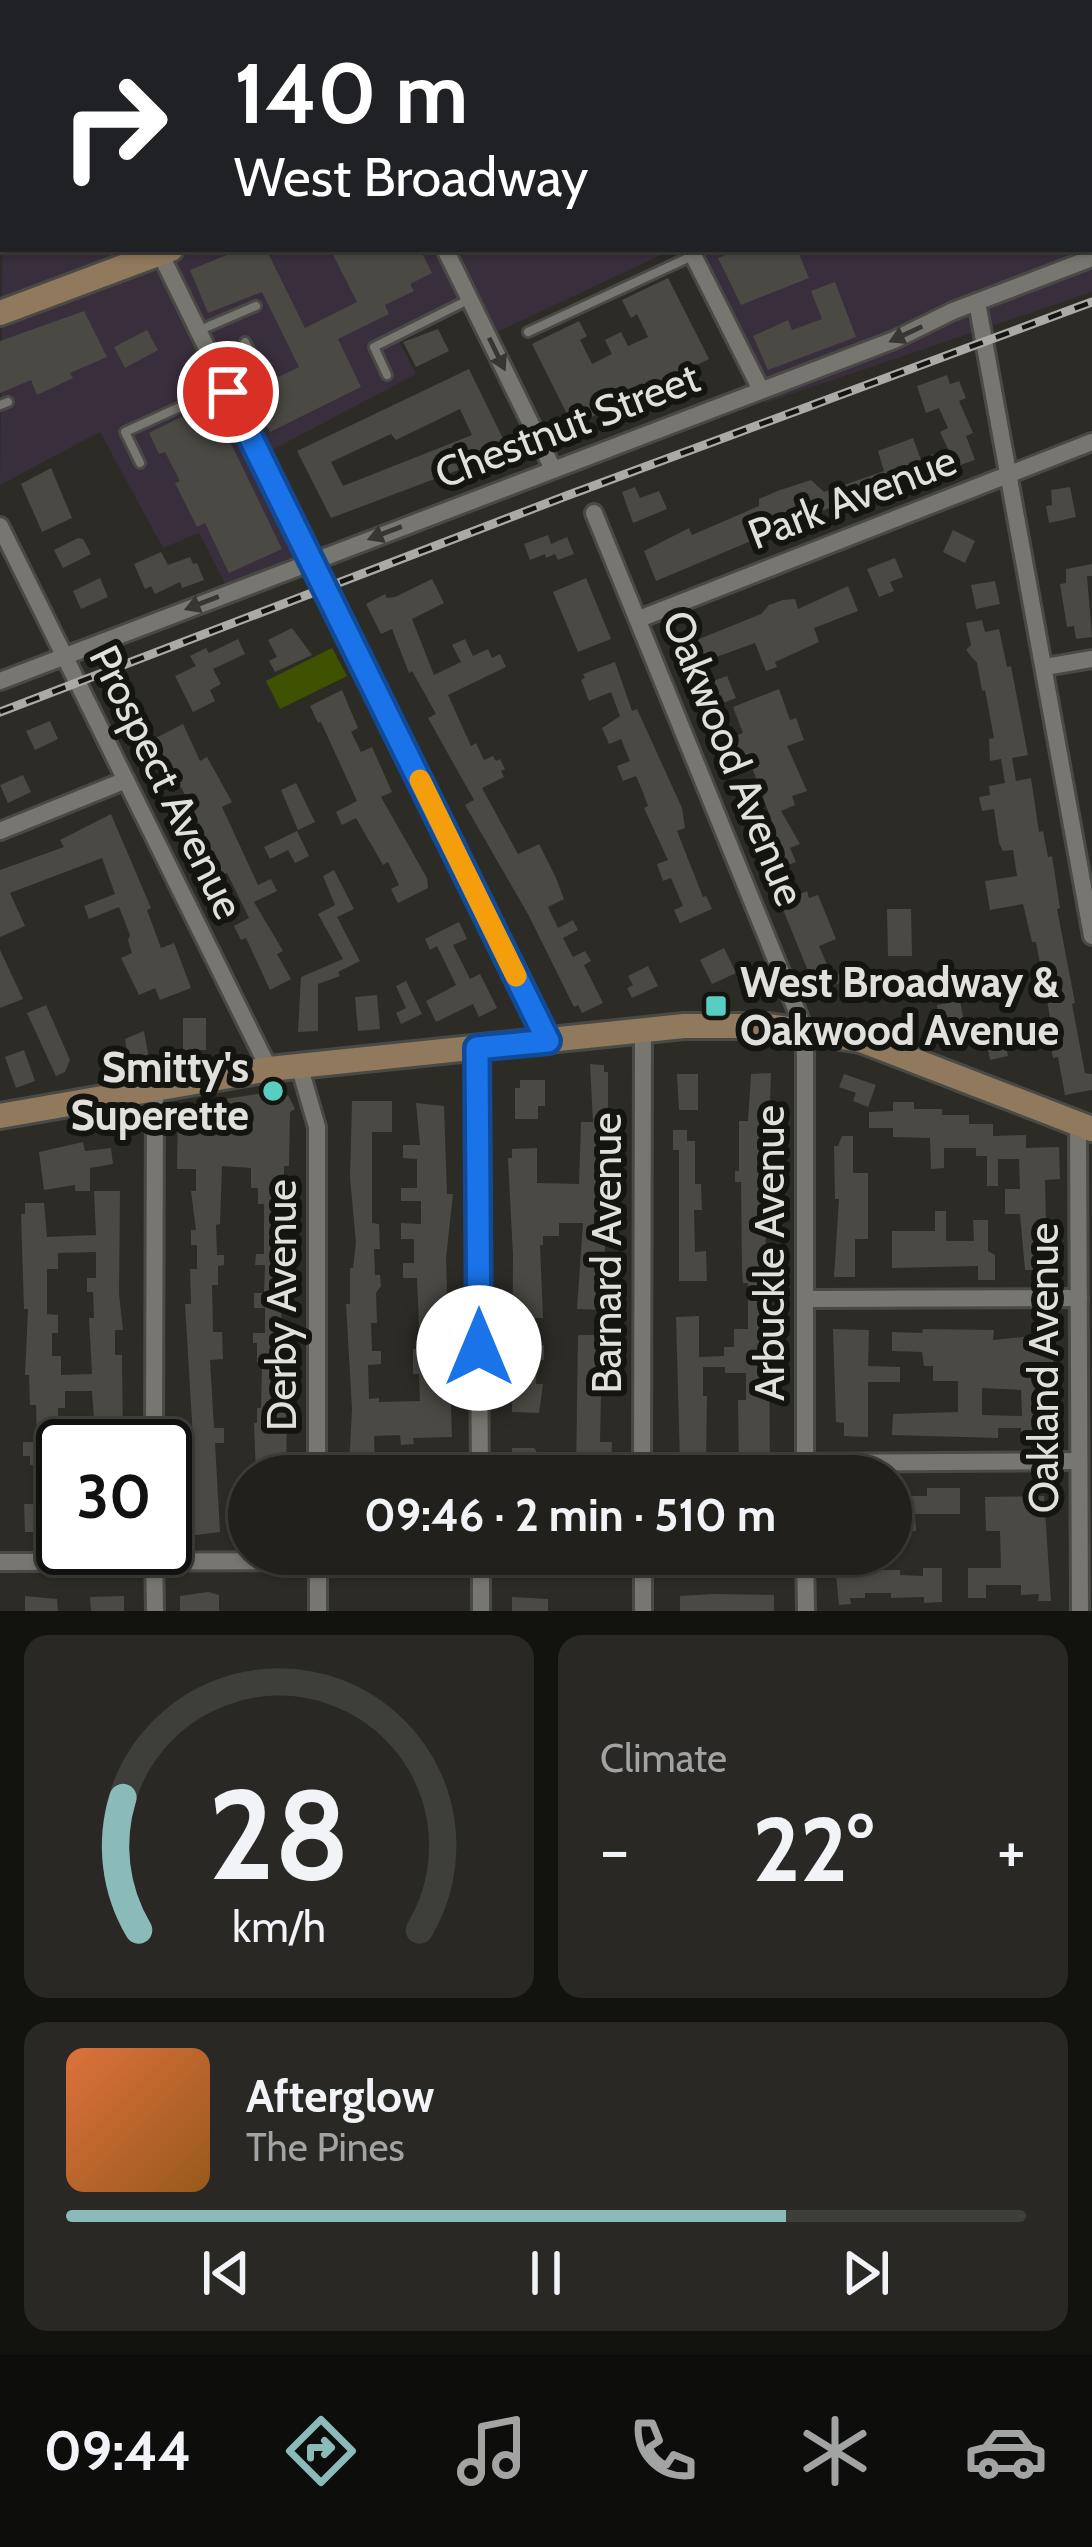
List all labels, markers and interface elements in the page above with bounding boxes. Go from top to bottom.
text: 140 m [234,42,468,144]
icon: right [36,48,192,204]
text: West Broadway [234,144,588,210]
one-way arrow [888,324,923,344]
one-way arrow [486,337,506,371]
pin [177,341,279,443]
street label: Chestnut Street [428,351,706,499]
icon: arrive [195,359,261,425]
street label: Park Avenue [741,434,963,560]
one-way arrow [366,525,402,543]
one-way arrow [183,594,219,613]
street label: Oakwood Avenue [651,603,817,913]
street label: Prospect Avenue [78,637,256,927]
place label: West Broadway & Oakwood Avenue [740,956,1060,1056]
marker: West Broadway & Oakwood Avenue [703,993,729,1019]
place label: Smitty's Superette [70,1041,249,1141]
marker: Smitty's Superette [260,1078,286,1104]
street label: Arbuckle Avenue [743,1105,795,1401]
street label: Barnard Avenue [580,1113,632,1393]
street label: Derby Avenue [255,1179,307,1431]
street label: Oakland Avenue [1017,1223,1069,1513]
position arrow [416,1285,542,1411]
speed limit sign: 30 [36,1419,192,1575]
text: 09:46 · 2 min · 510 m [364,1488,776,1542]
text: Climate [600,1734,727,1782]
text: 28 [208,1759,350,1910]
text: 22° [752,1794,874,1904]
text: − [600,1809,629,1890]
text: + [997,1809,1026,1890]
text: km/h [232,1900,326,1952]
text: Afterglow [246,2069,434,2123]
text: The Pines [246,2123,405,2171]
icon: previous [193,2240,259,2306]
icon: pause [513,2240,579,2306]
icon: next [833,2240,899,2306]
icon: directions [279,2409,363,2493]
icon: music [450,2409,534,2493]
icon: phone [621,2409,705,2493]
icon: climate [793,2409,877,2493]
icon: car [964,2409,1048,2493]
text: 09:44 [44,2418,191,2484]

